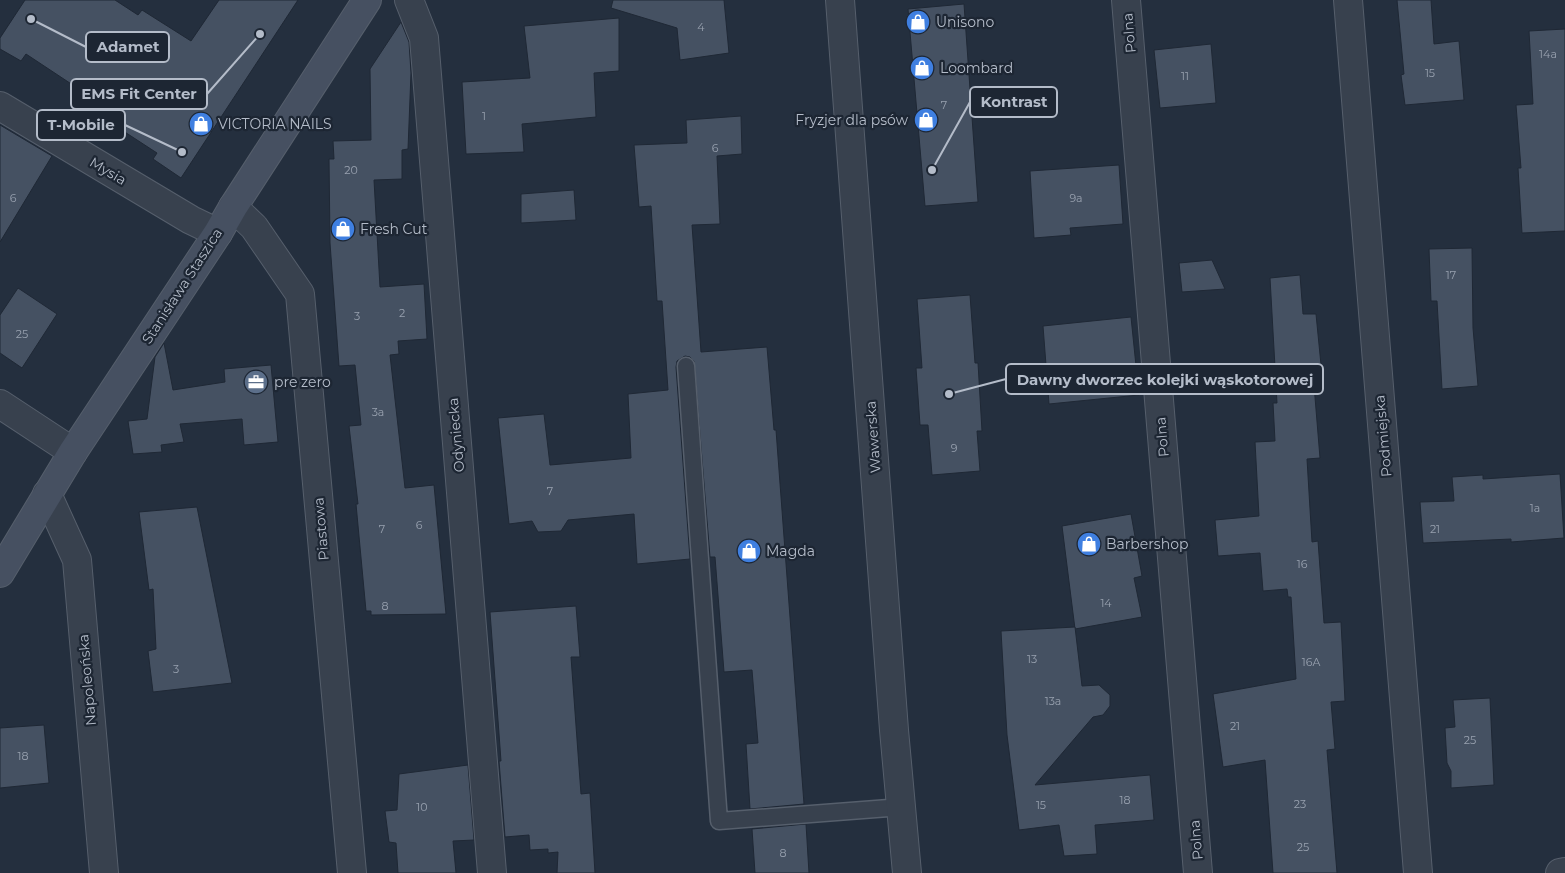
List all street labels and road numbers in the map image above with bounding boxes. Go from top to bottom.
street label: Polna [1118,12,1140,54]
street label: Mysia [86,153,130,189]
street label: Stanisława Staszica [138,225,226,347]
street label: Podmiejska [1370,394,1396,478]
street label: Odyniecka [444,397,468,473]
street label: Wawerska [861,400,885,474]
street label: Polna [1151,416,1173,458]
street label: Piastowa [309,497,333,561]
street label: Napoleońska [74,634,100,726]
street label: Polna [1185,819,1207,861]

